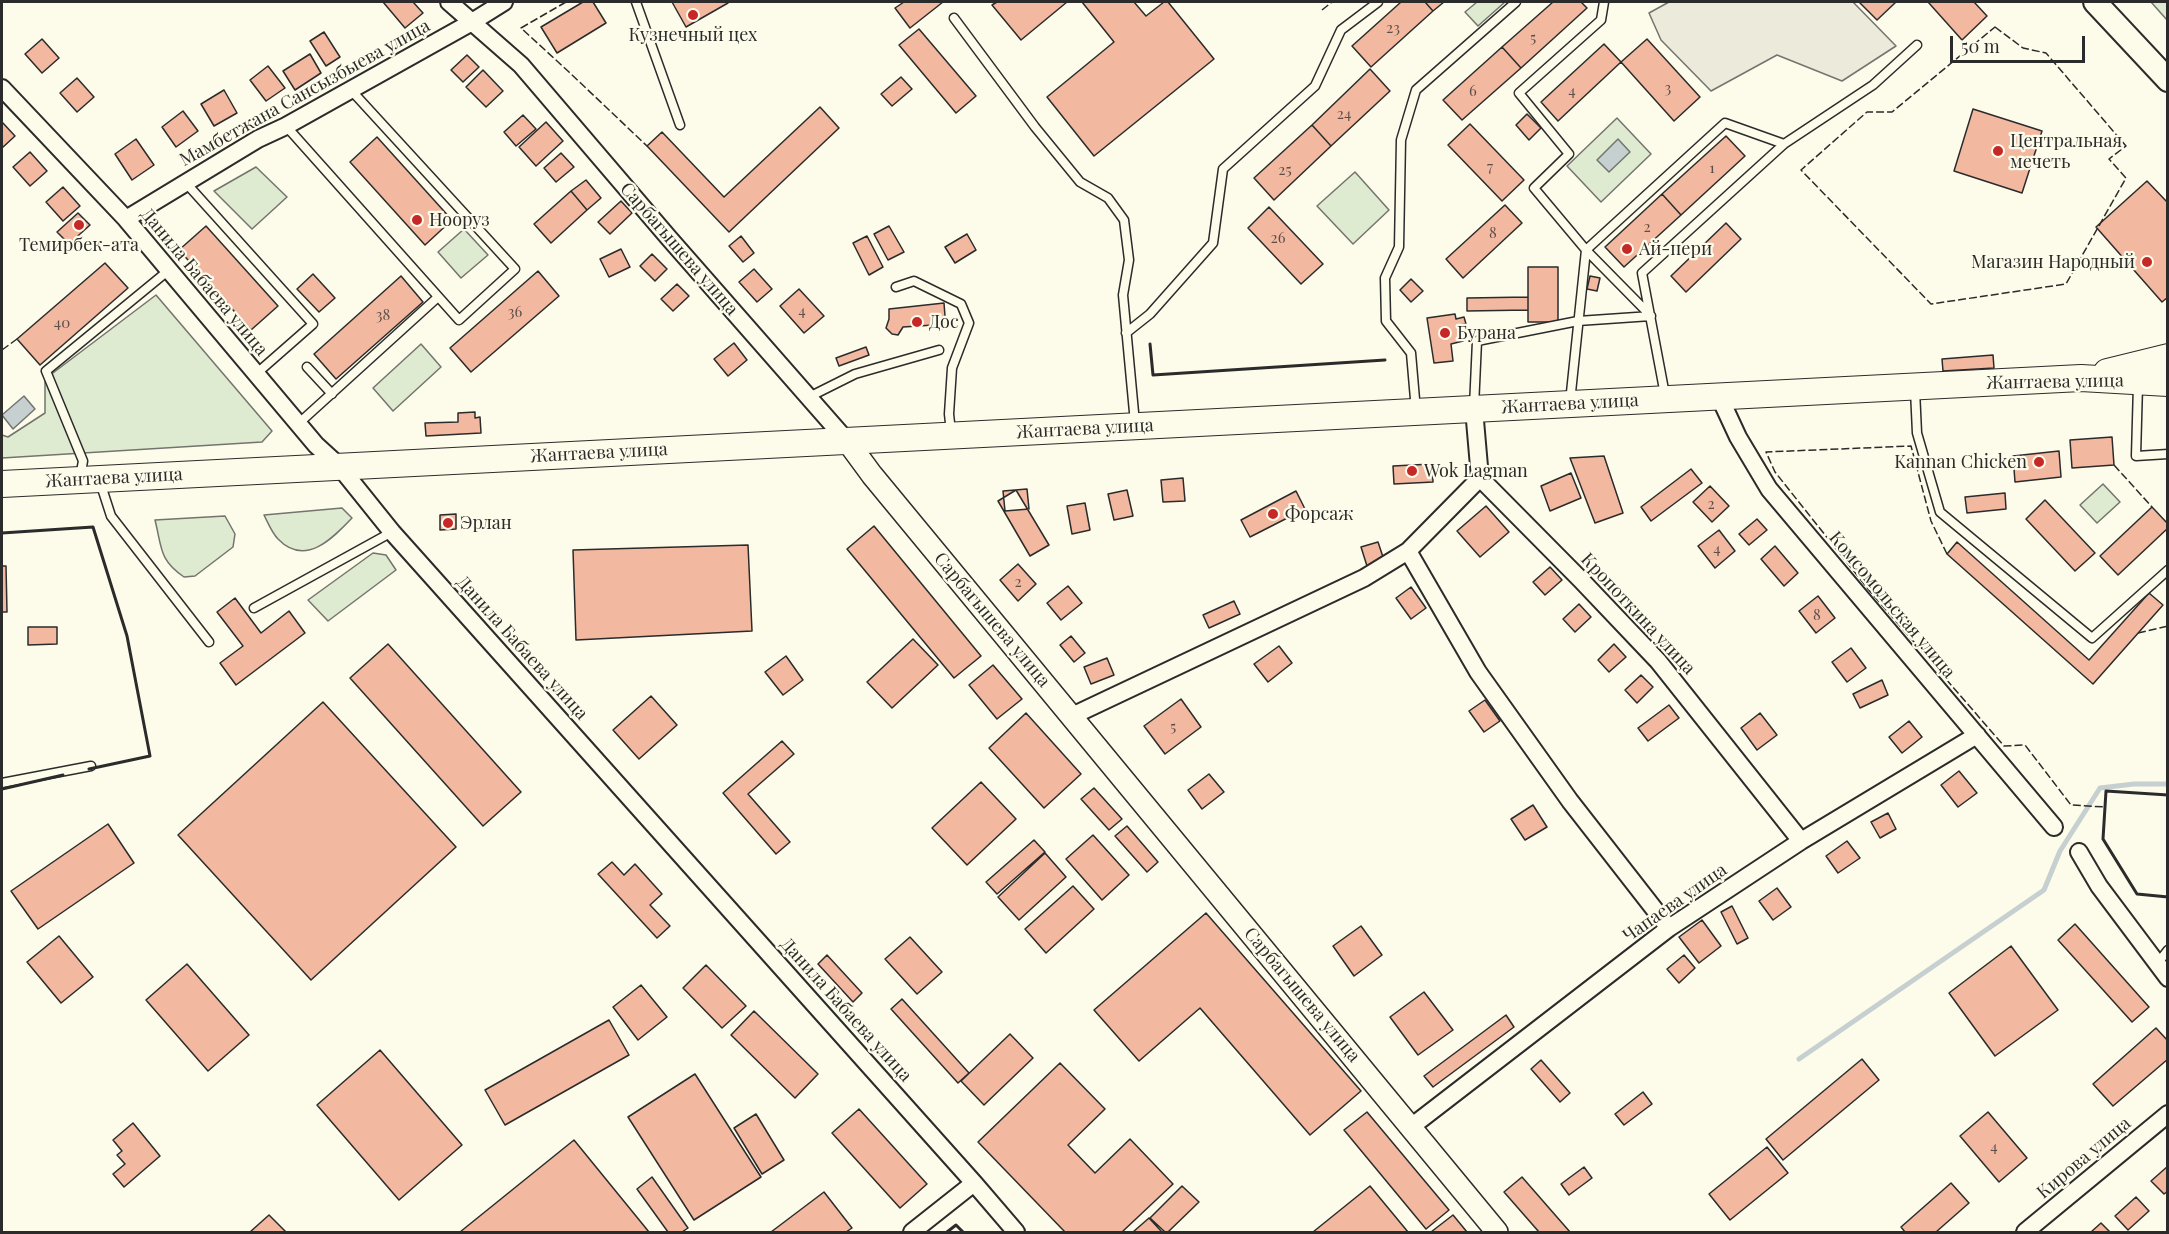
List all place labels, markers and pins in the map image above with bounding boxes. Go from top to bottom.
marker: Кузнечный цех [686,8,700,22]
place label: Кузнечный цех [629,24,757,46]
place label: Центральная мечеть [2010,130,2122,172]
marker: Центральная мечеть [1991,144,2005,158]
place label: Нооруз [429,209,490,231]
marker: Нооруз [410,213,424,227]
marker: Темирбек-ата [72,218,86,232]
place label: Темирбек-ата [19,234,139,256]
place label: Ай-пери [1639,238,1712,260]
marker: Ай-пери [1620,242,1634,256]
place label: Магазин Народный [1971,251,2135,273]
marker: Магазин Народный [2140,255,2154,269]
place label: Дос [929,311,959,333]
marker: Дос [910,315,924,329]
place label: Бурана [1457,322,1516,344]
marker: Бурана [1438,326,1452,340]
place label: Kannan Chicken [1894,451,2027,473]
marker: Kannan Chicken [2032,455,2046,469]
place label: Wok Lagman [1424,460,1528,482]
marker: Wok Lagman [1405,464,1419,478]
place label: Форсаж [1285,503,1353,525]
marker: Форсаж [1266,507,1280,521]
place label: Эрлан [460,512,512,534]
marker: Эрлан [441,516,455,530]

